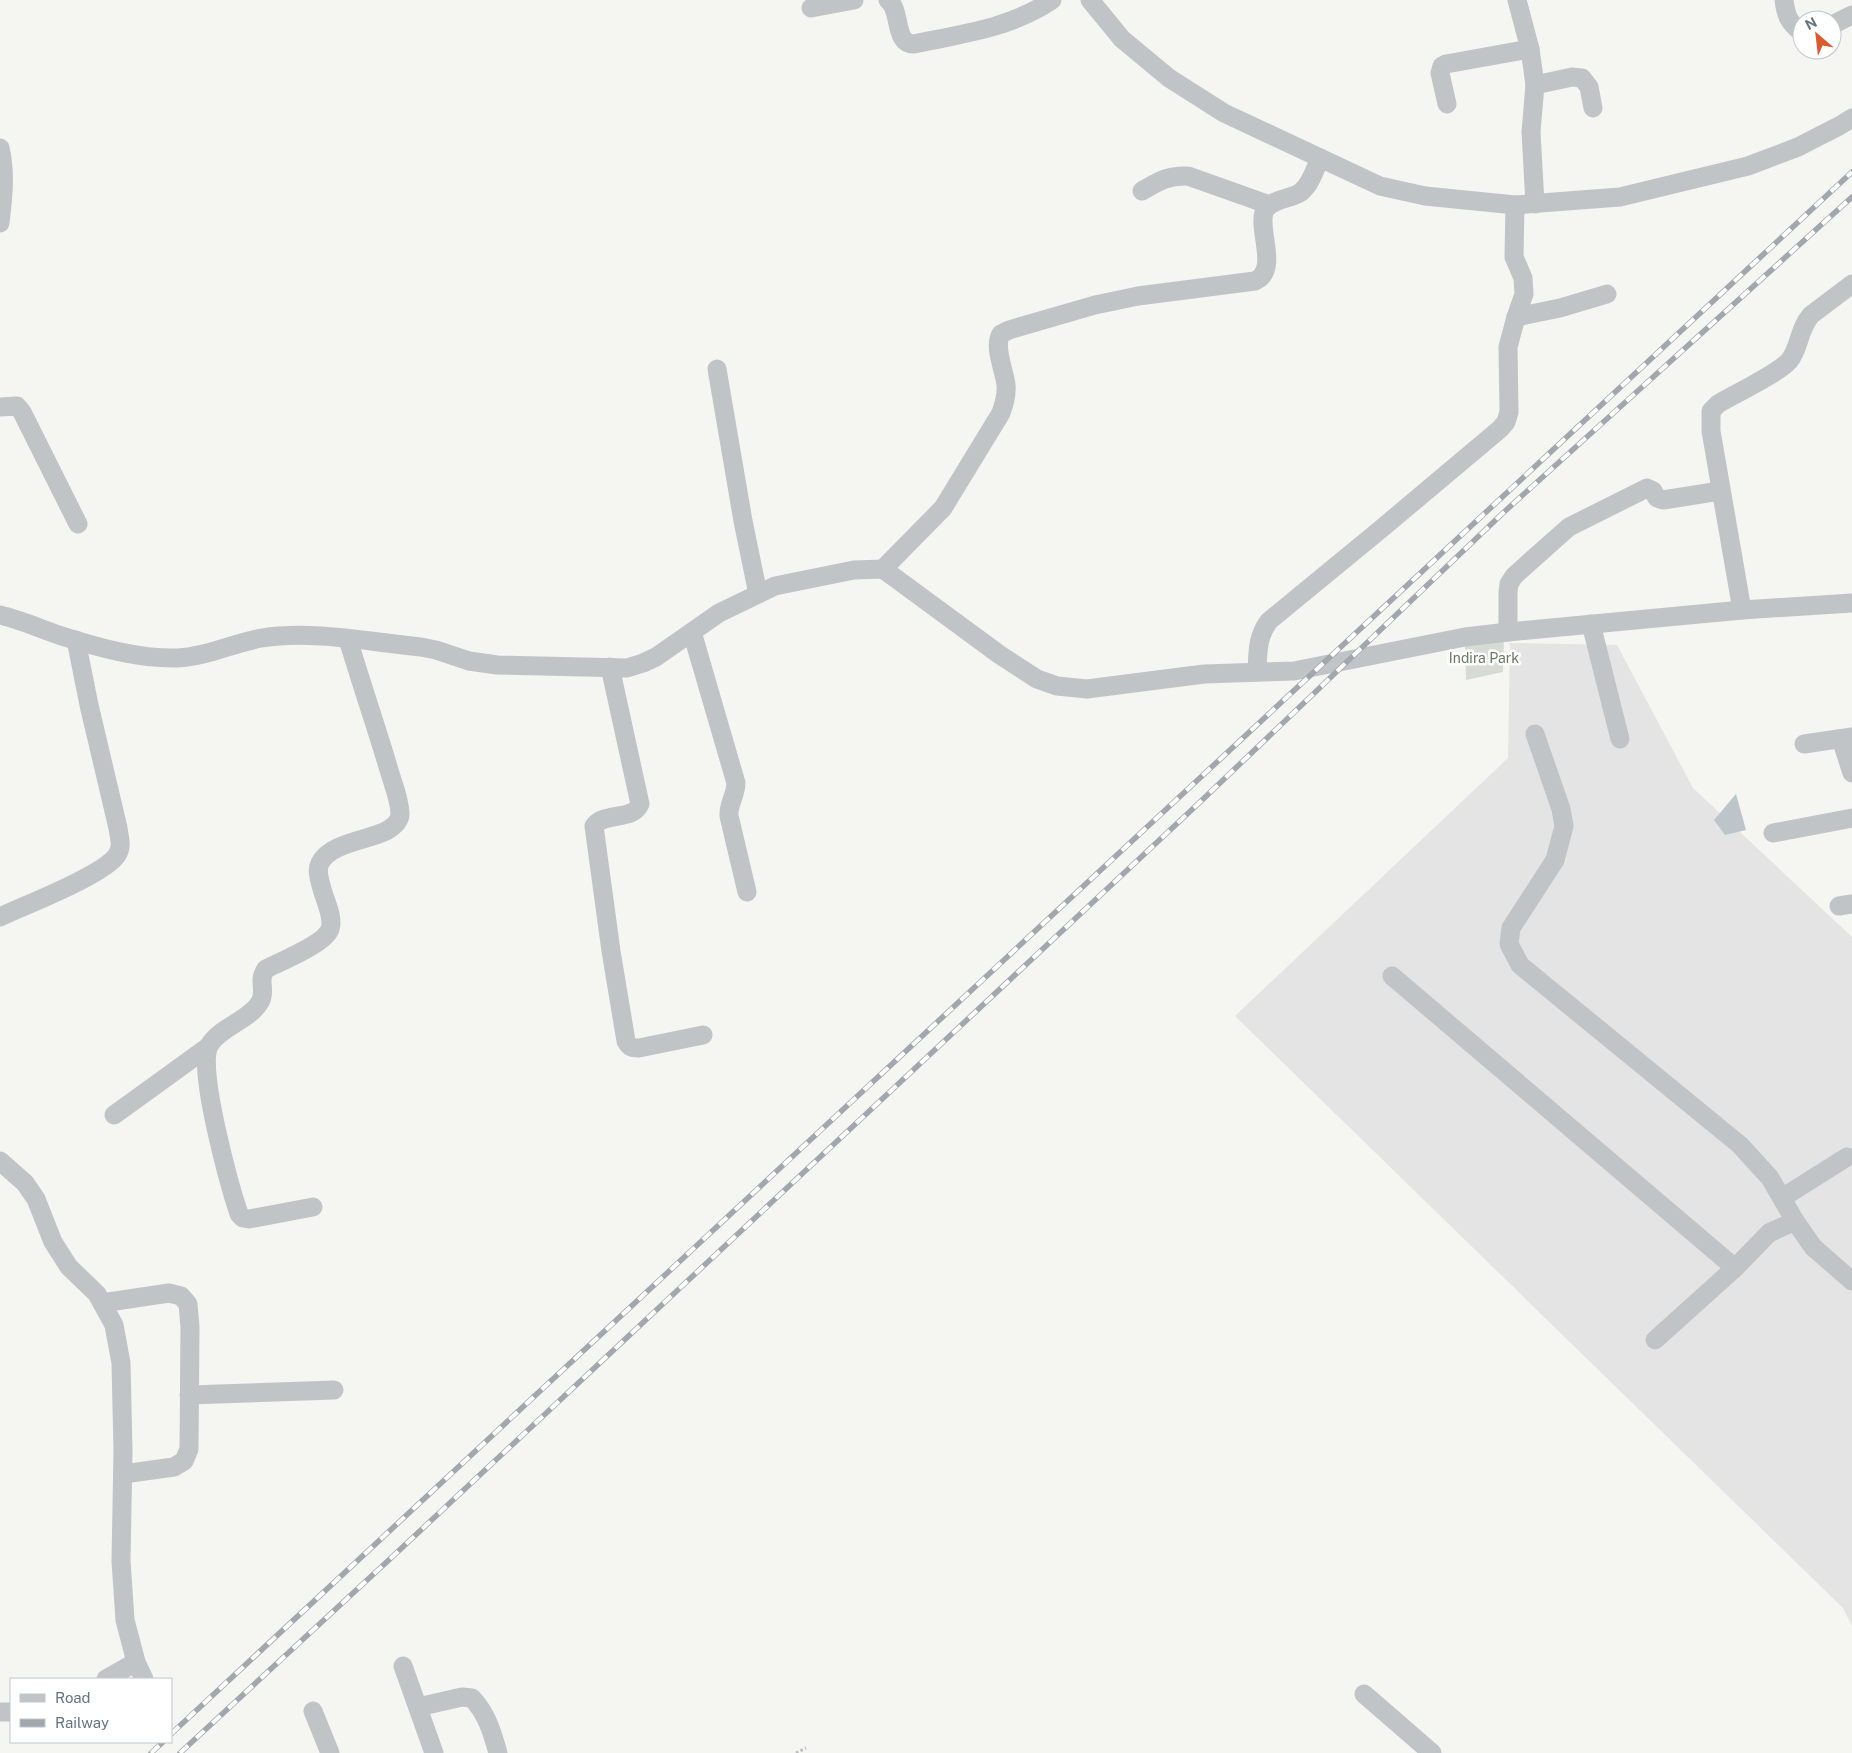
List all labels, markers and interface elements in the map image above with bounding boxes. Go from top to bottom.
north arrow [1792,10,1842,60]
text: N [1802,14,1819,33]
park label: Indira Park [1449,650,1519,666]
legend [10,1678,172,1743]
text: Road [55,1689,91,1706]
text: Railway [55,1714,109,1731]

